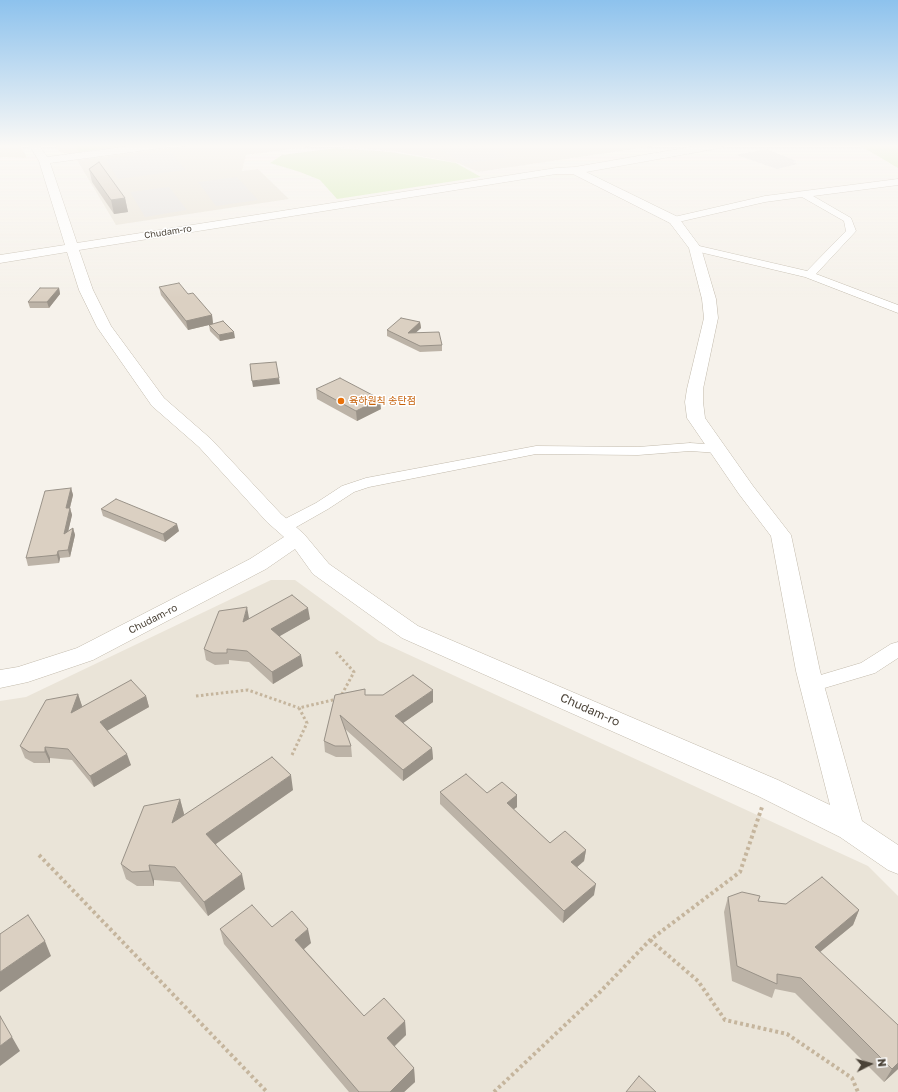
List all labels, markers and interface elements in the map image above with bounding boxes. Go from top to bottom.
street label: Chudam-ro [143,223,193,241]
place label: 육하원칙 송탄점 [349,395,416,407]
marker: 육하원칙 송탄점 [336,396,346,406]
street label: Chudam-ro [127,602,179,636]
street label: Chudam-ro [558,690,622,730]
north arrow [850,1044,890,1084]
text: N [876,1058,889,1068]

